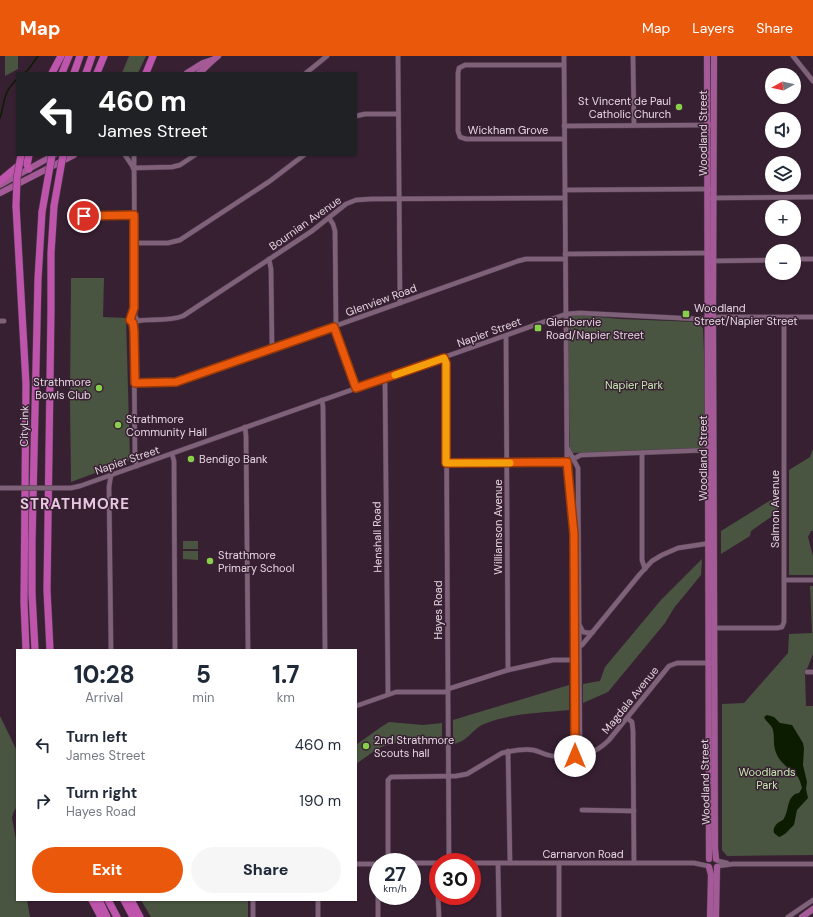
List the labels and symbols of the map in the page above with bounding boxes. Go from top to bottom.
north arrow [765,68,801,104]
street label: Woodland Street [696,90,710,176]
place label: St Vincent de Paul Catholic Church [578,94,671,121]
marker: St Vincent de Paul Catholic Church [674,102,684,112]
street label: Wickham Grove [468,123,548,137]
street label: Bournian Avenue [266,193,344,253]
pin [67,199,101,233]
street label: Glenview Road [344,281,419,319]
place label: Woodland Street/Napier Street [694,301,798,328]
marker: Woodland Street/Napier Street [681,309,691,319]
street label: Napier Street [455,314,523,350]
place label: Glenbervie Road/Napier Street [546,315,644,342]
marker: Glenbervie Road/Napier Street [533,323,543,333]
place label: Strathmore Bowls Club [33,375,91,402]
park label: Napier Park [605,378,663,392]
marker: Strathmore Bowls Club [94,383,104,393]
street label: CityLink [17,405,31,447]
place label: Strathmore Community Hall [126,412,207,439]
street label: Woodland Street [696,415,710,501]
marker: Strathmore Community Hall [113,420,123,430]
street label: Napier Street [93,442,161,478]
place label: Bendigo Bank [199,452,268,466]
marker: Bendigo Bank [186,454,196,464]
street label: Salmon Avenue [768,470,782,548]
street label: Williamson Avenue [491,479,505,575]
district label: STRATHMORE [20,494,130,514]
street label: Henshall Road [369,501,385,573]
place label: Strathmore Primary School [218,548,294,575]
marker: Strathmore Primary School [205,556,215,566]
street label: Hayes Road [431,580,445,640]
street label: Magdala Avenue [599,663,661,737]
place label: 2nd Strathmore Scouts hall [374,733,454,760]
position arrow [554,735,596,777]
street label: Woodland Street [697,739,713,825]
marker: 2nd Strathmore Scouts hall [361,741,371,751]
park label: Woodlands Park [738,765,796,792]
street label: Carnarvon Road [542,847,624,861]
speed limit sign: 30 [429,853,481,905]

